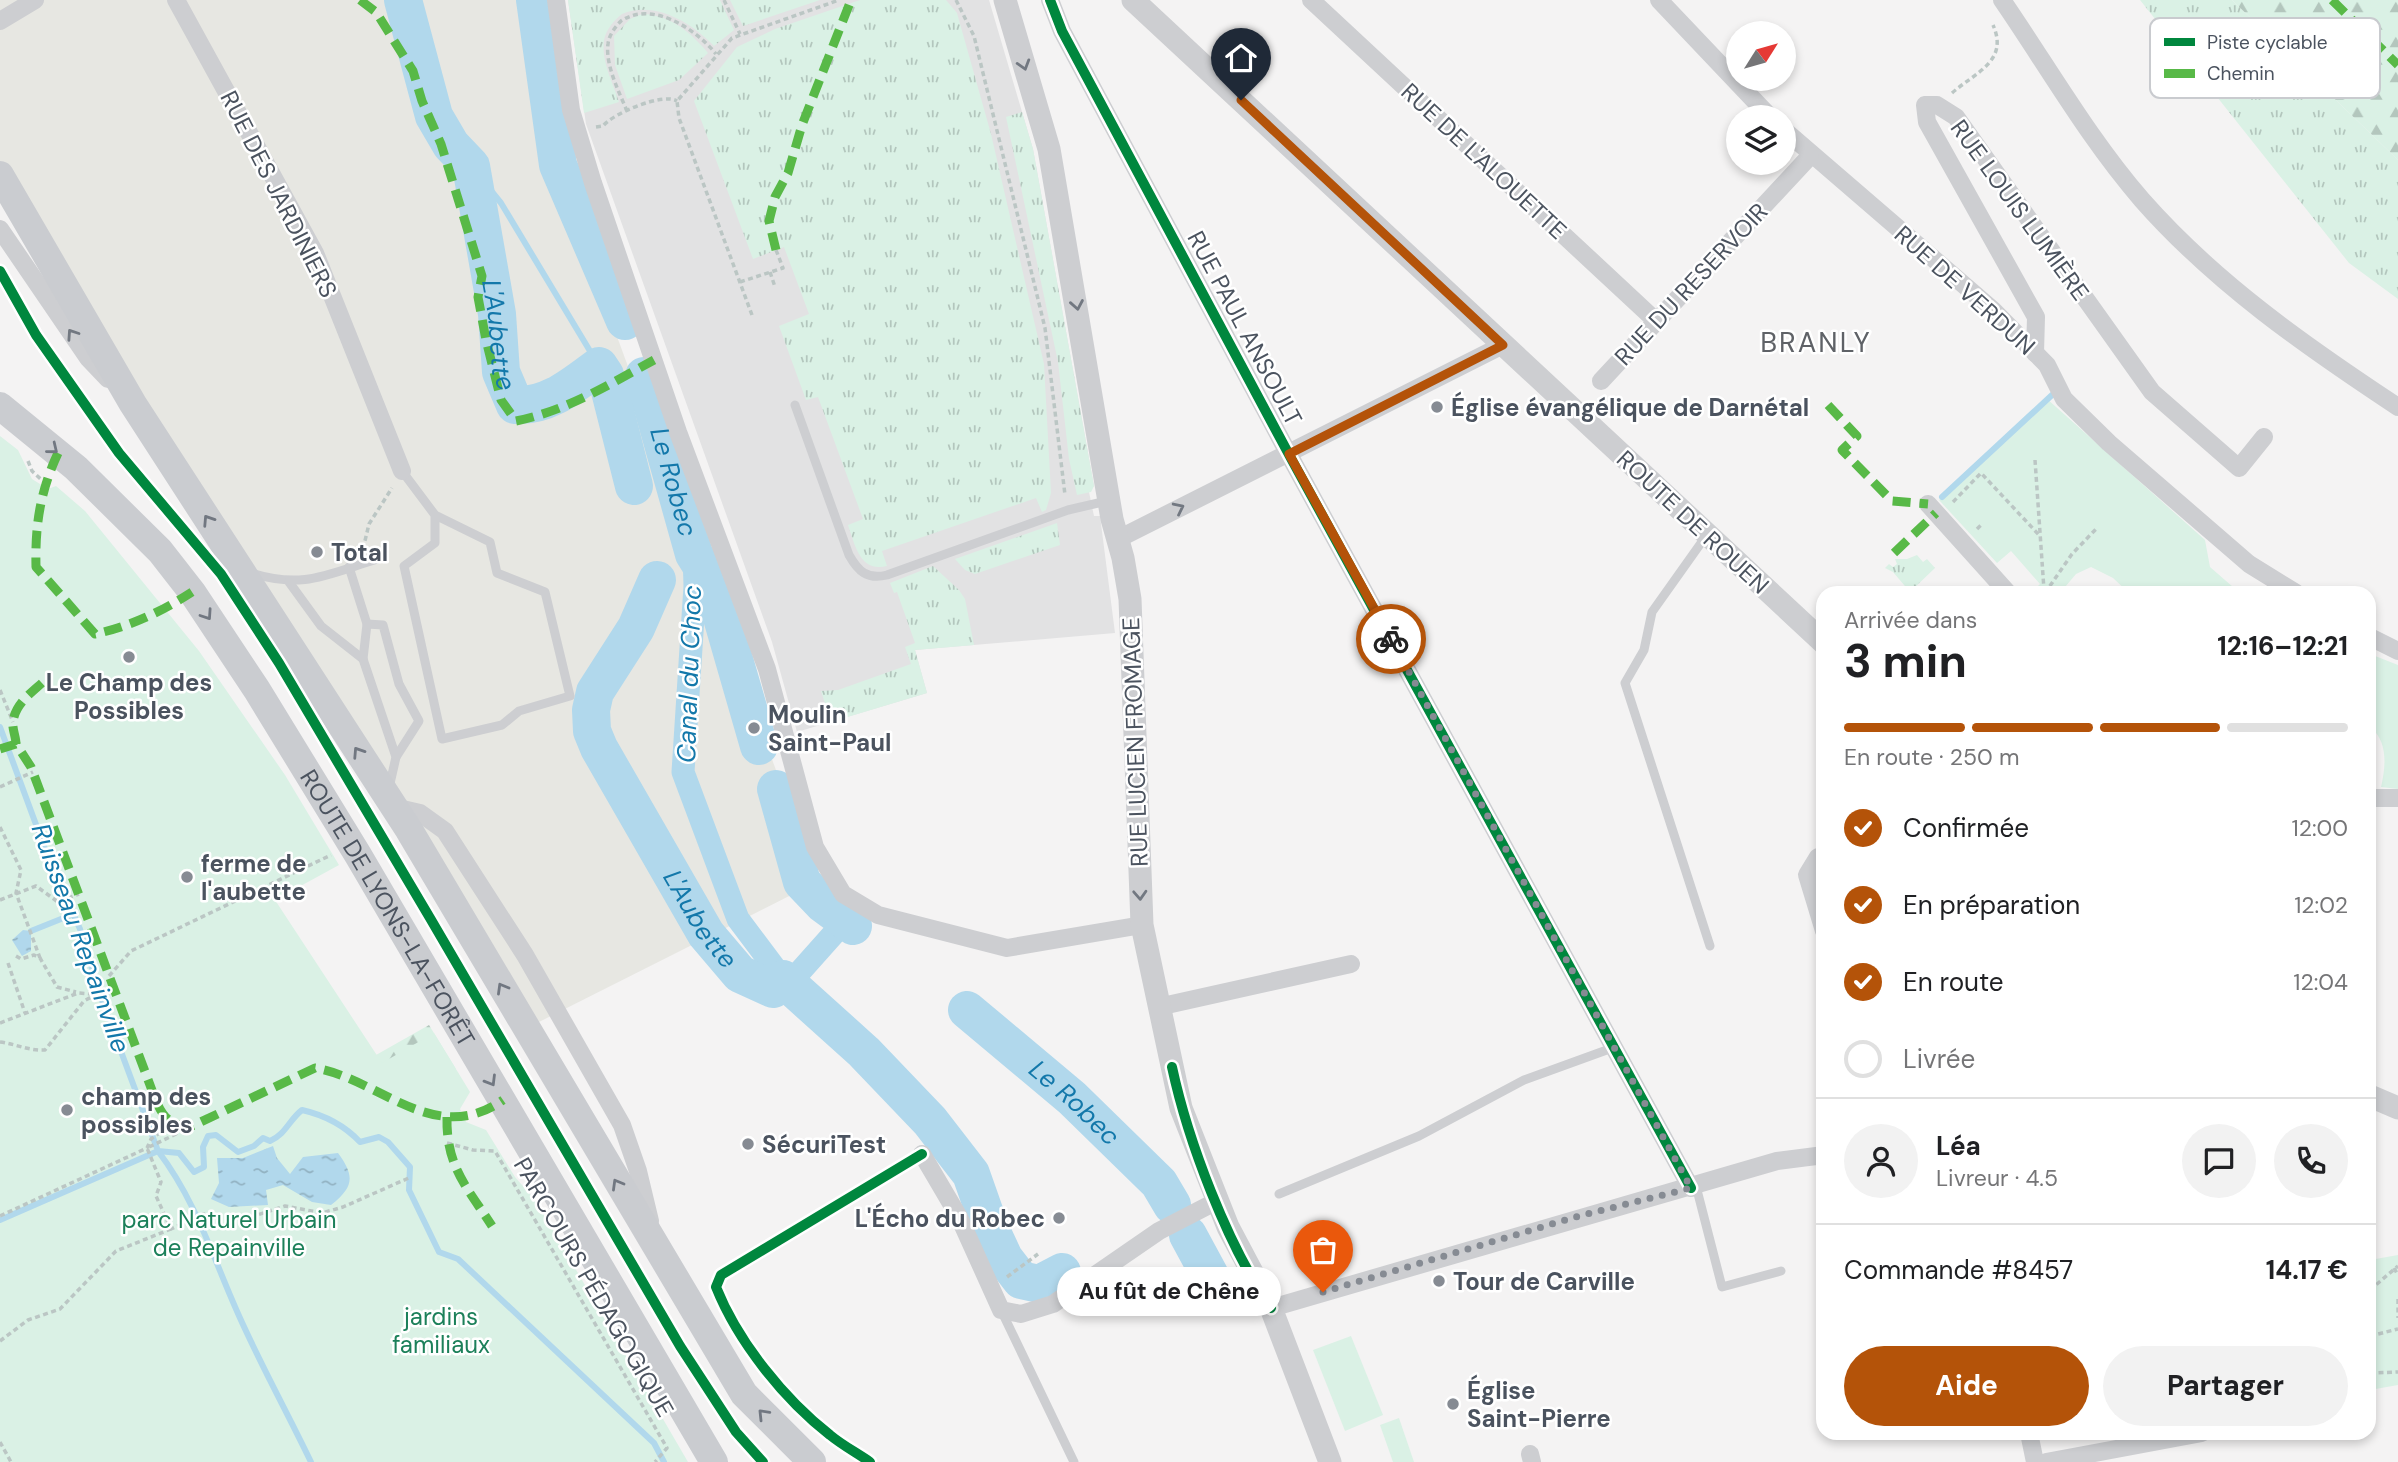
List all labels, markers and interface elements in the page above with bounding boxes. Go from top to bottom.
legend [2150,18,2380,98]
north arrow [1726,21,1796,91]
map controls [1726,21,1796,175]
pin [1211,28,1271,100]
text: Piste cyclable [2207,30,2328,55]
icon: home [1222,39,1260,77]
one-way arrow [1016,59,1031,71]
text: Chemin [2207,61,2275,86]
street label: RUE DE L'ALOUETTE [1395,76,1573,246]
street label: RUE DES JARDINIERS [213,85,345,303]
button: layers [1726,105,1796,175]
street label: RUE LOUIS LUMIÈRE [1944,113,2096,307]
street label: RUE DU RESERVOIR [1608,196,1774,372]
street label: RUE DE VERDUN [1888,219,2042,361]
street label: RUE PAUL ANSOULT [1181,225,1309,431]
water label: L'Aubette [474,277,524,396]
one-way arrow [1069,299,1084,310]
district label: BRANLY [1760,324,1872,361]
one-way arrow [67,329,80,342]
place label: Église évangélique de Darnétal [1451,391,1809,423]
marker: Église évangélique de Darnétal [1429,399,1445,415]
water label: Le Robec [642,423,705,540]
one-way arrow [44,441,57,453]
street label: ROUTE DE ROUEN [1610,443,1776,601]
one-way arrow [1172,502,1184,516]
one-way arrow [203,515,216,528]
place label: Total [331,537,388,568]
marker: Total [309,544,325,560]
water label: Canal du Choc [669,584,709,764]
courier [1356,604,1426,674]
text: Arrivée dans [1844,605,1977,635]
one-way arrow [199,607,211,620]
street label: RUE LUCIEN FROMAGE [1115,617,1155,867]
icon: bike [1372,620,1410,658]
text: 12:16–12:21 [2217,629,2348,663]
text: 3 min [1844,631,1967,691]
marker: Le Champ des Possibles [121,649,137,665]
place label: Le Champ des Possibles [46,667,212,726]
place label: Moulin Saint-Paul [768,699,891,758]
marker: Moulin Saint-Paul [746,720,762,736]
text: En route · 250 m [1844,742,2019,772]
one-way arrow [354,747,367,760]
street label: ROUTE DE LYONS-LA-FORÊT [294,763,482,1052]
icon: check [1844,809,1882,847]
text: Confirmée [1903,811,2029,845]
text: 12:00 [2291,813,2348,843]
water label: Ruisseau Repainville [24,819,138,1057]
place label: ferme de l'aubette [201,848,307,907]
water label: L'Aubette [656,863,745,975]
marker: ferme de l'aubette [179,869,195,885]
icon: check [1844,886,1882,924]
text: En préparation [1903,888,2080,922]
one-way arrow [1133,890,1148,901]
text: 12:02 [2294,890,2348,920]
icon: check [1844,963,1882,1001]
text: En route [1903,965,2004,999]
text: 12:04 [2293,967,2348,997]
one-way arrow [497,983,510,996]
text: Livrée [1903,1042,1975,1076]
water label: Le Robec [1022,1052,1128,1153]
one-way arrow [483,1073,496,1086]
place label: champ des possibles [81,1081,211,1140]
marker: champ des possibles [59,1102,75,1118]
button: person [1844,1124,1918,1198]
button: chat [2182,1124,2256,1198]
button: phone [2274,1124,2348,1198]
place label: SécuriTest [762,1129,886,1160]
text: Léa [1936,1129,1981,1163]
marker: SécuriTest [740,1136,756,1152]
street label: PARCOURS PÉDAGOGIQUE [507,1152,681,1422]
text: Livreur · 4.5 [1936,1163,2058,1193]
one-way arrow [612,1179,625,1192]
place label: L'Écho du Robec [855,1202,1045,1234]
park label: parc Naturel Urbain de Repainville [121,1204,337,1263]
marker: L'Écho du Robec [1051,1210,1067,1226]
pin [1293,1220,1353,1292]
icon: bag [1304,1231,1342,1269]
text: Commande #8457 [1844,1253,2073,1287]
text: 14.17 € [2266,1253,2348,1287]
place label: Tour de Carville [1453,1266,1635,1297]
callout: Au fût de Chêne [1057,1268,1281,1316]
marker: Tour de Carville [1431,1273,1447,1289]
text: Au fût de Chêne [1078,1276,1260,1306]
park label: jardins familiaux [392,1301,490,1360]
button: Aide [1844,1346,2089,1426]
button: Partager [2103,1346,2348,1426]
place label: Église Saint-Pierre [1467,1374,1611,1434]
marker: Église Saint-Pierre [1445,1396,1461,1412]
one-way arrow [759,1409,772,1422]

